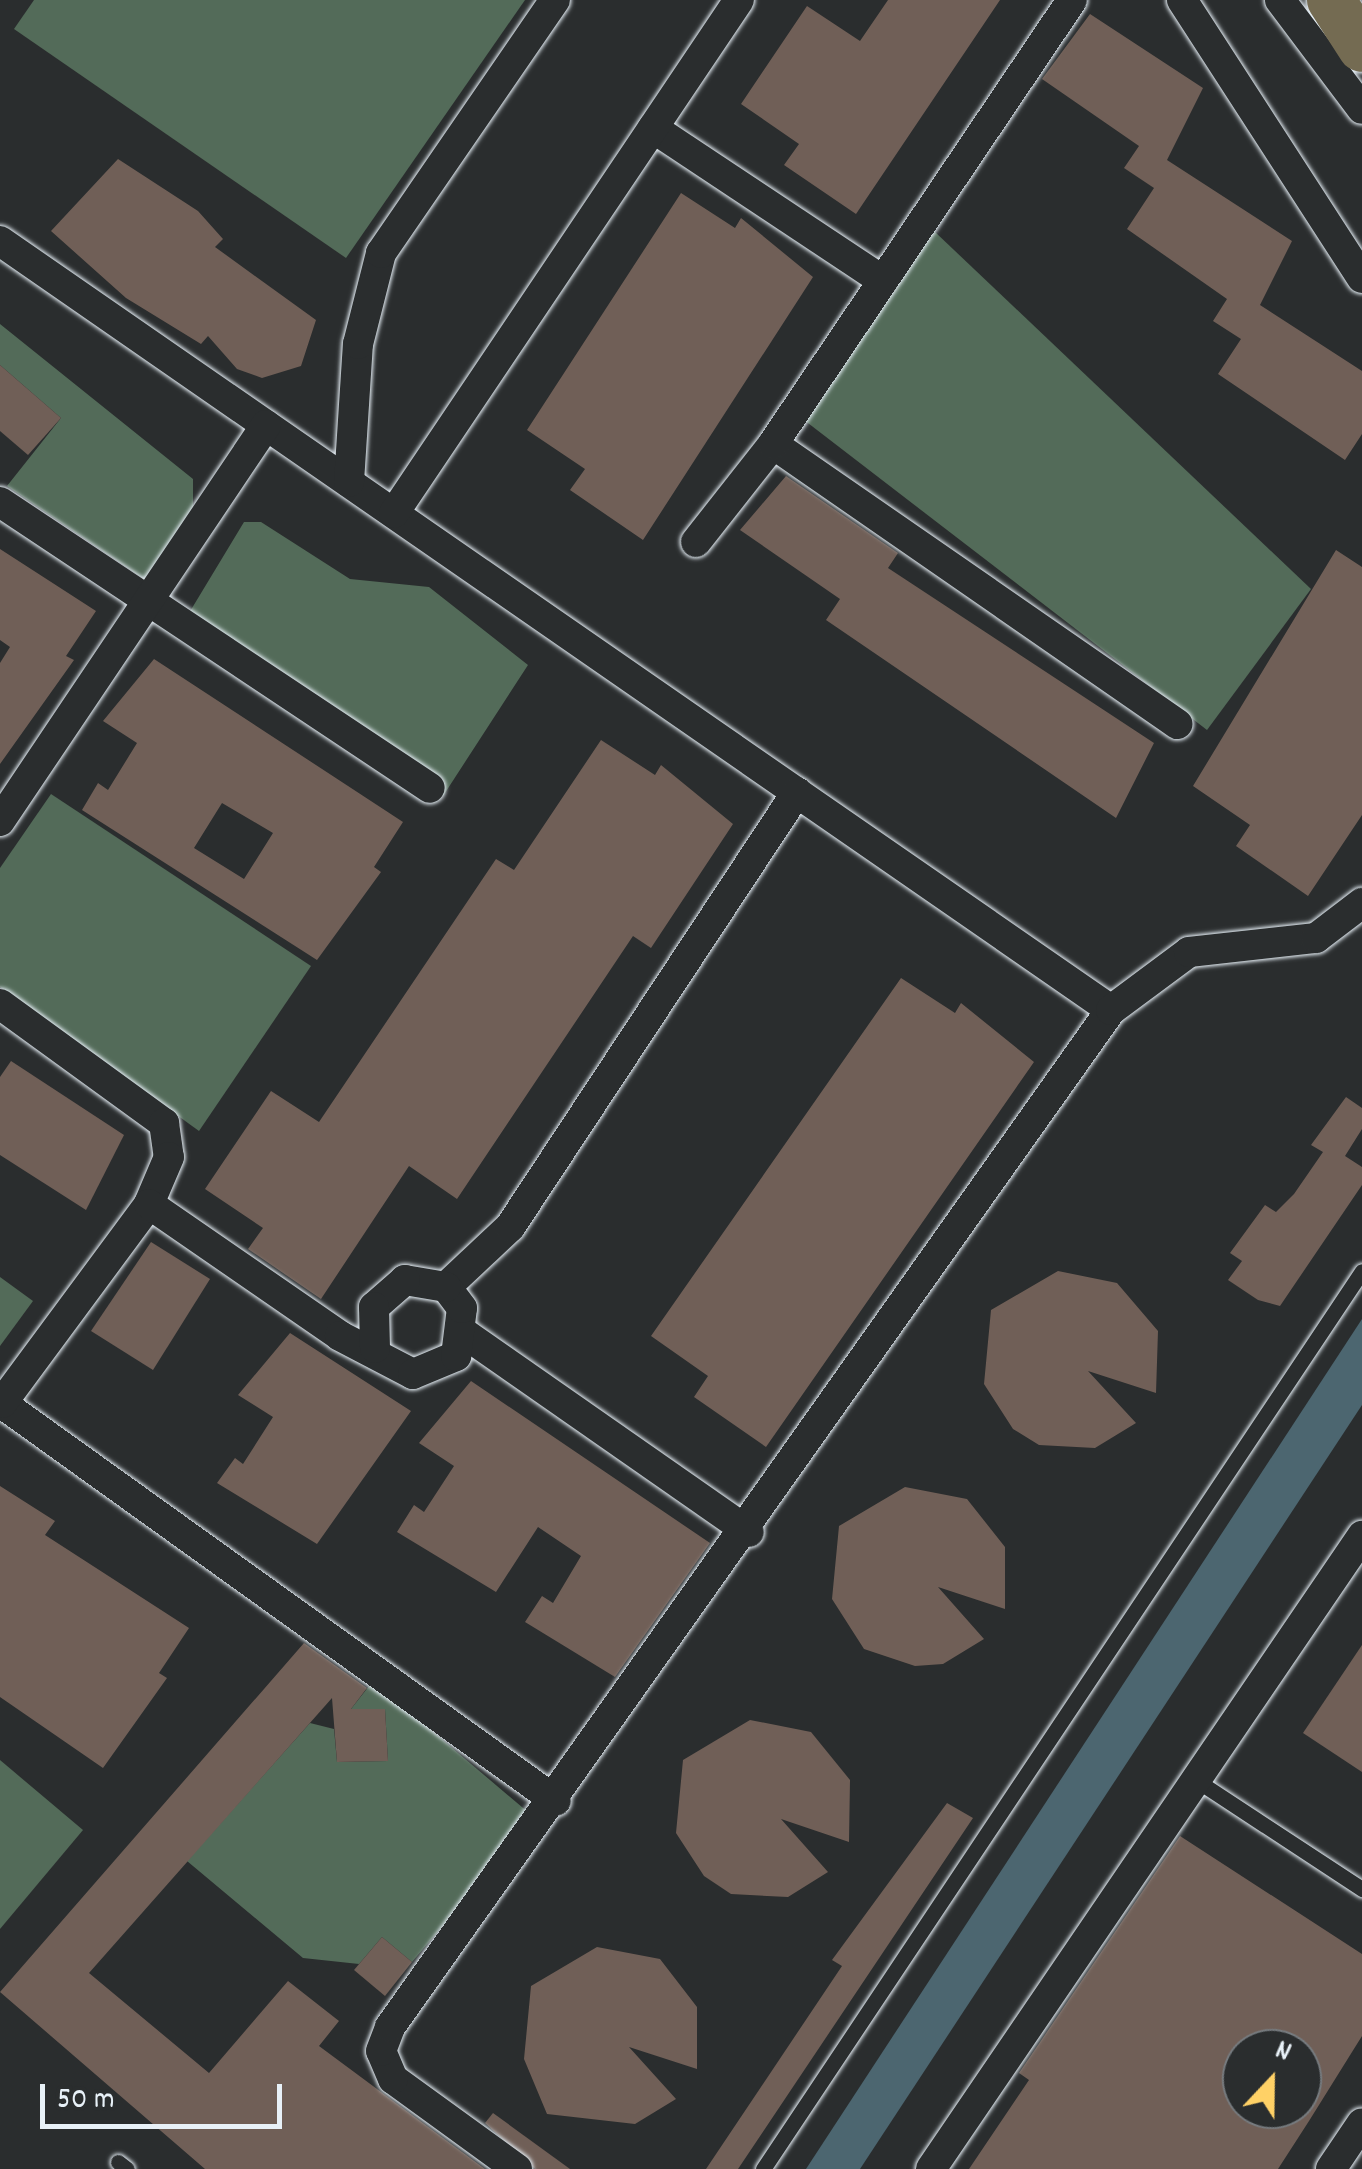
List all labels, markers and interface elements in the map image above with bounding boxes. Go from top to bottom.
north arrow [1222,2029,1322,2129]
text: N [1269,2032,1296,2074]
scale bar [45,2064,288,2126]
text: 50 m [57,2080,115,2123]

